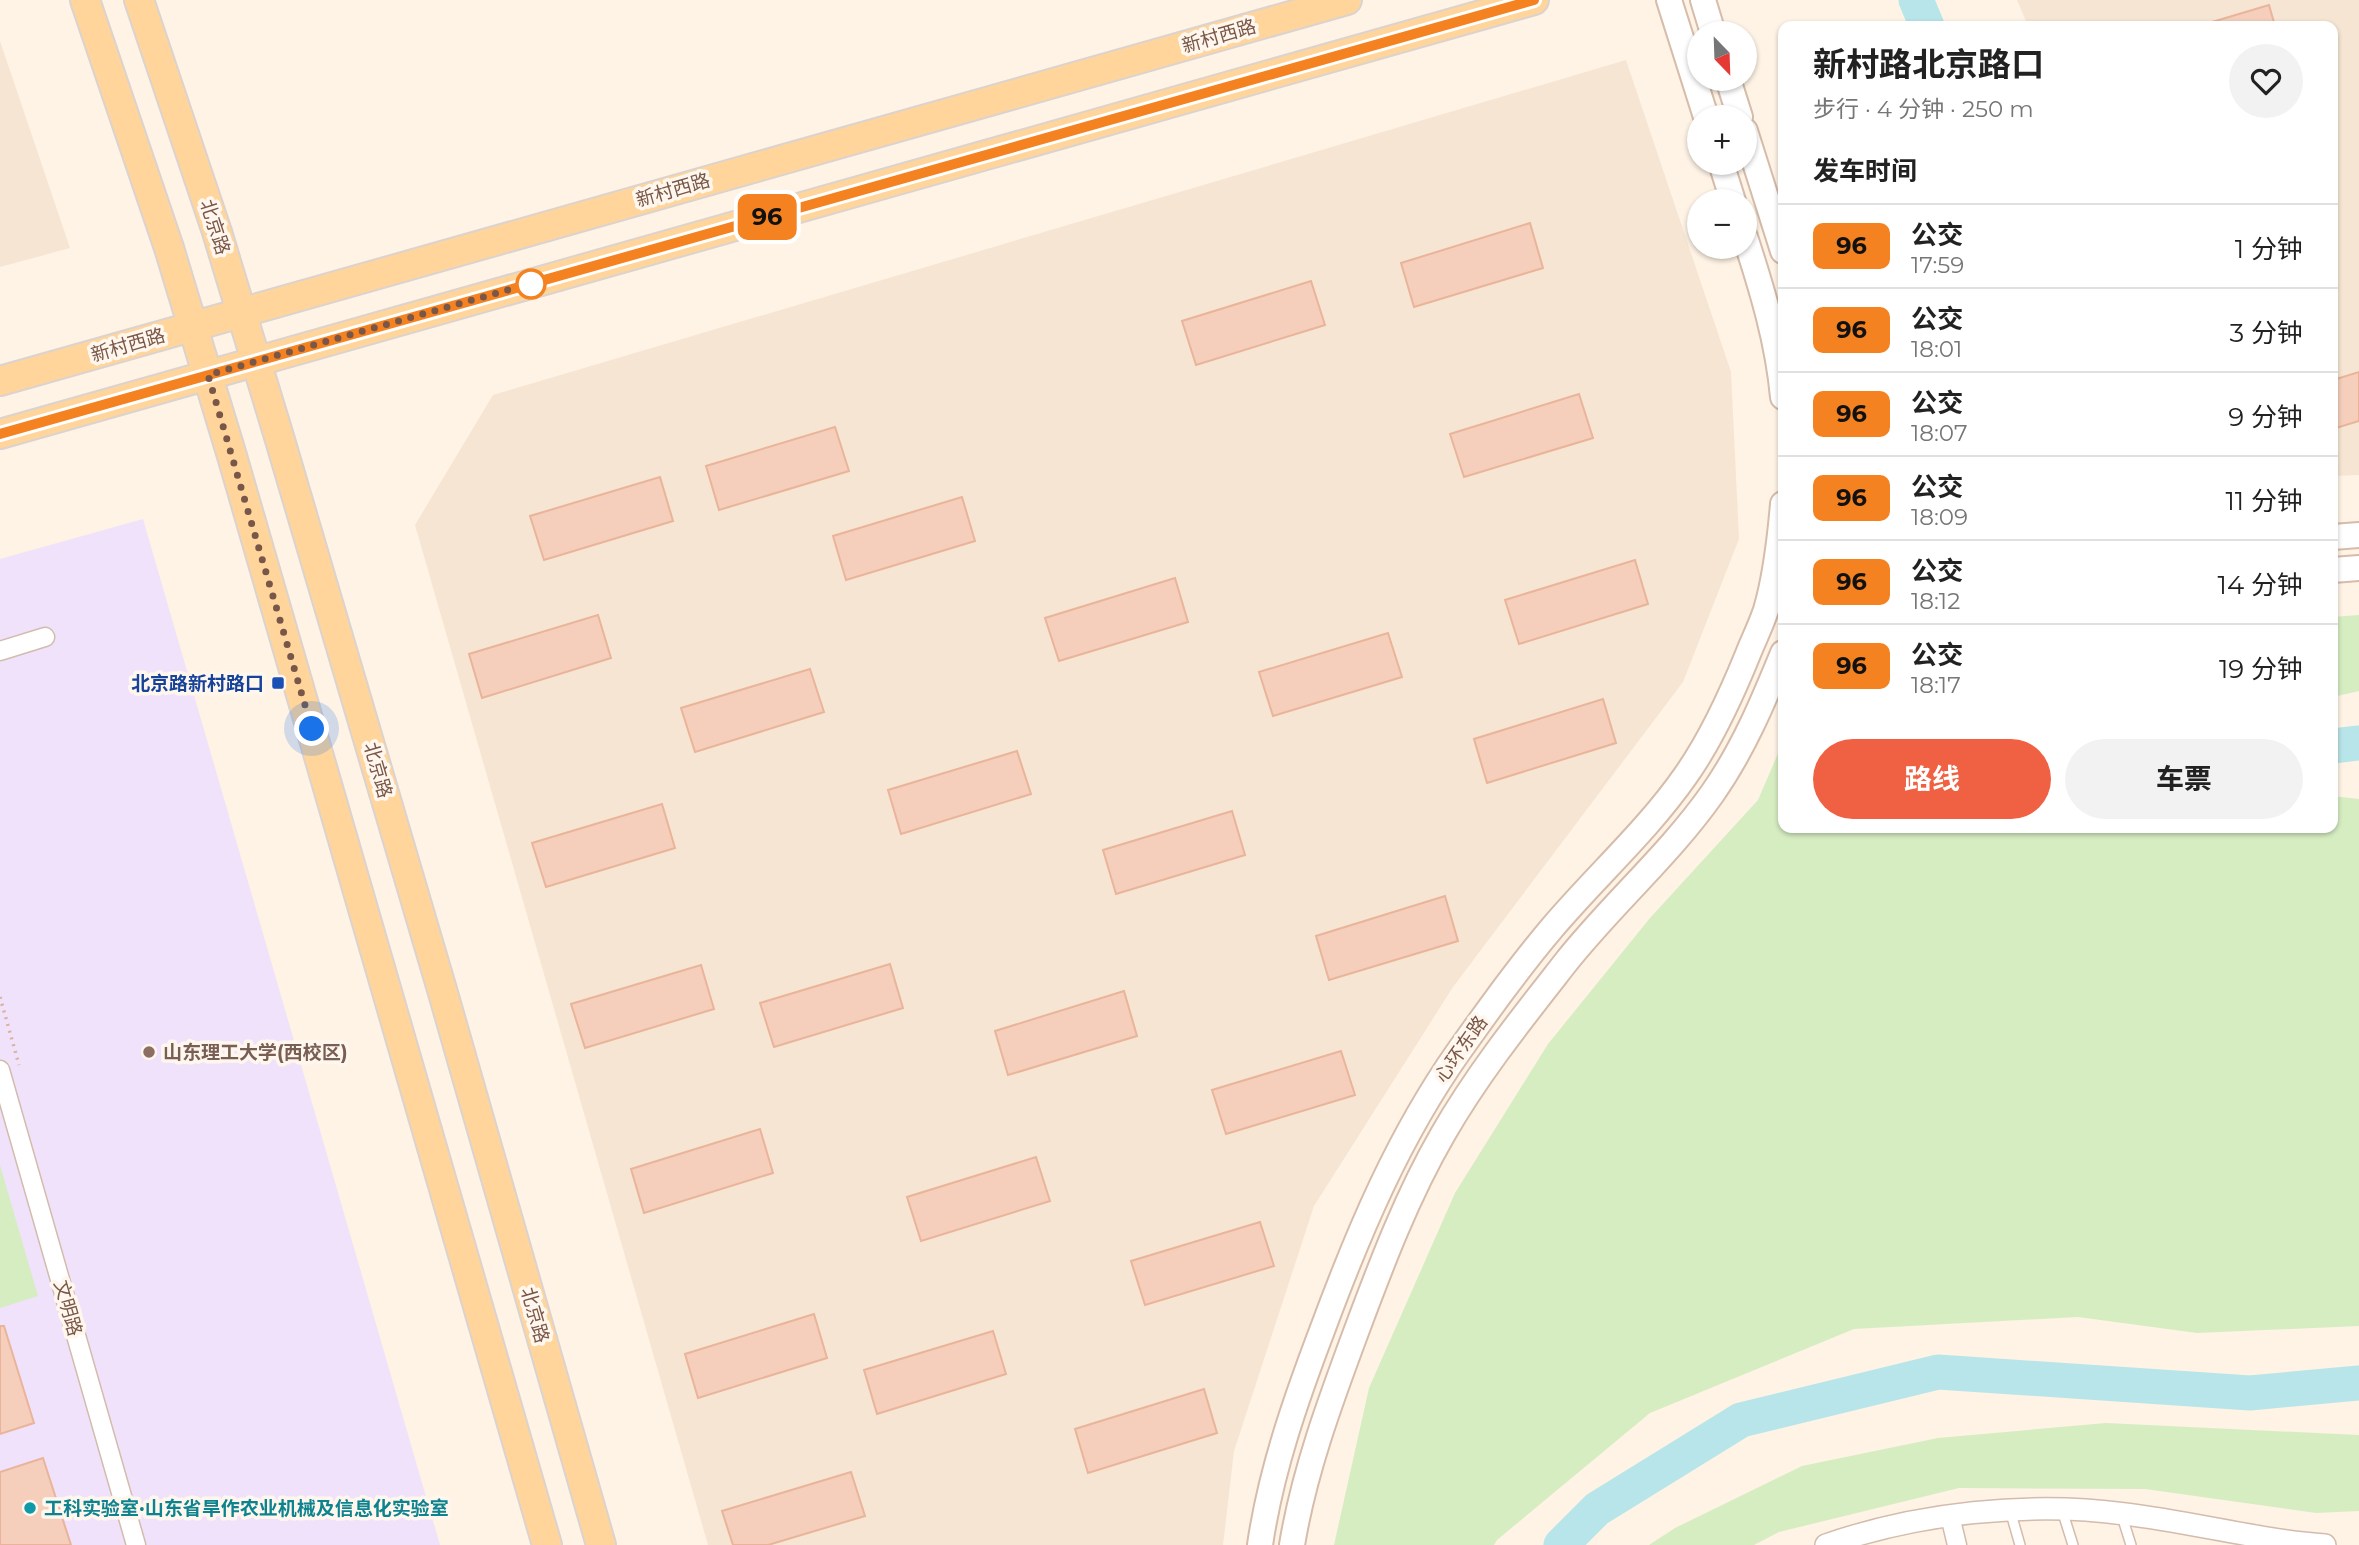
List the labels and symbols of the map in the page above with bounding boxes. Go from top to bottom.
street label: 新村西路 [1179,14,1259,58]
north arrow [1687,21,1757,91]
street label: 新村西路 [633,168,713,212]
line badge: 96 [736,194,798,240]
street label: 北京路 [195,196,235,258]
unlabelled marker [516,269,546,299]
street label: 新村西路 [88,323,168,367]
place label: 北京路新村路口 [131,672,264,695]
marker: 北京路新村路口 [270,675,286,691]
your location [294,711,329,746]
street label: 北京路 [359,739,397,801]
street label: 心环东路 [1430,1011,1492,1087]
place label: 山东理工大学(西校区) [163,1041,348,1064]
marker: 山东理工大学(西校区) [141,1044,157,1060]
street label: 文明路 [49,1277,87,1339]
street label: 北京路 [516,1284,554,1346]
place label: 工科实验室·山东省旱作农业机械及信息化实验室 [44,1497,449,1520]
marker: 工科实验室·山东省旱作农业机械及信息化实验室 [22,1500,38,1516]

